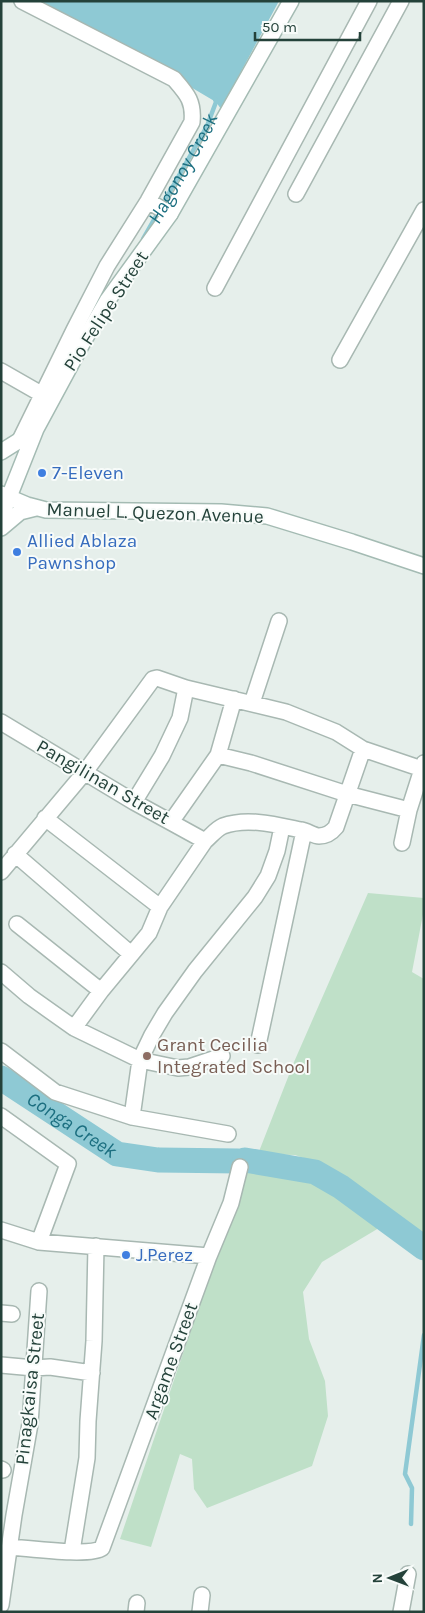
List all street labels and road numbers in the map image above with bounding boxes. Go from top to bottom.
street label: Pio Felipe Street [59,247,153,375]
street label: Manuel L. Quezon Avenue [46,498,264,528]
street label: Pangilinan Street [33,735,173,829]
street label: Argame Street [140,1300,202,1422]
street label: Pinagkaisa Street [11,1312,49,1466]

